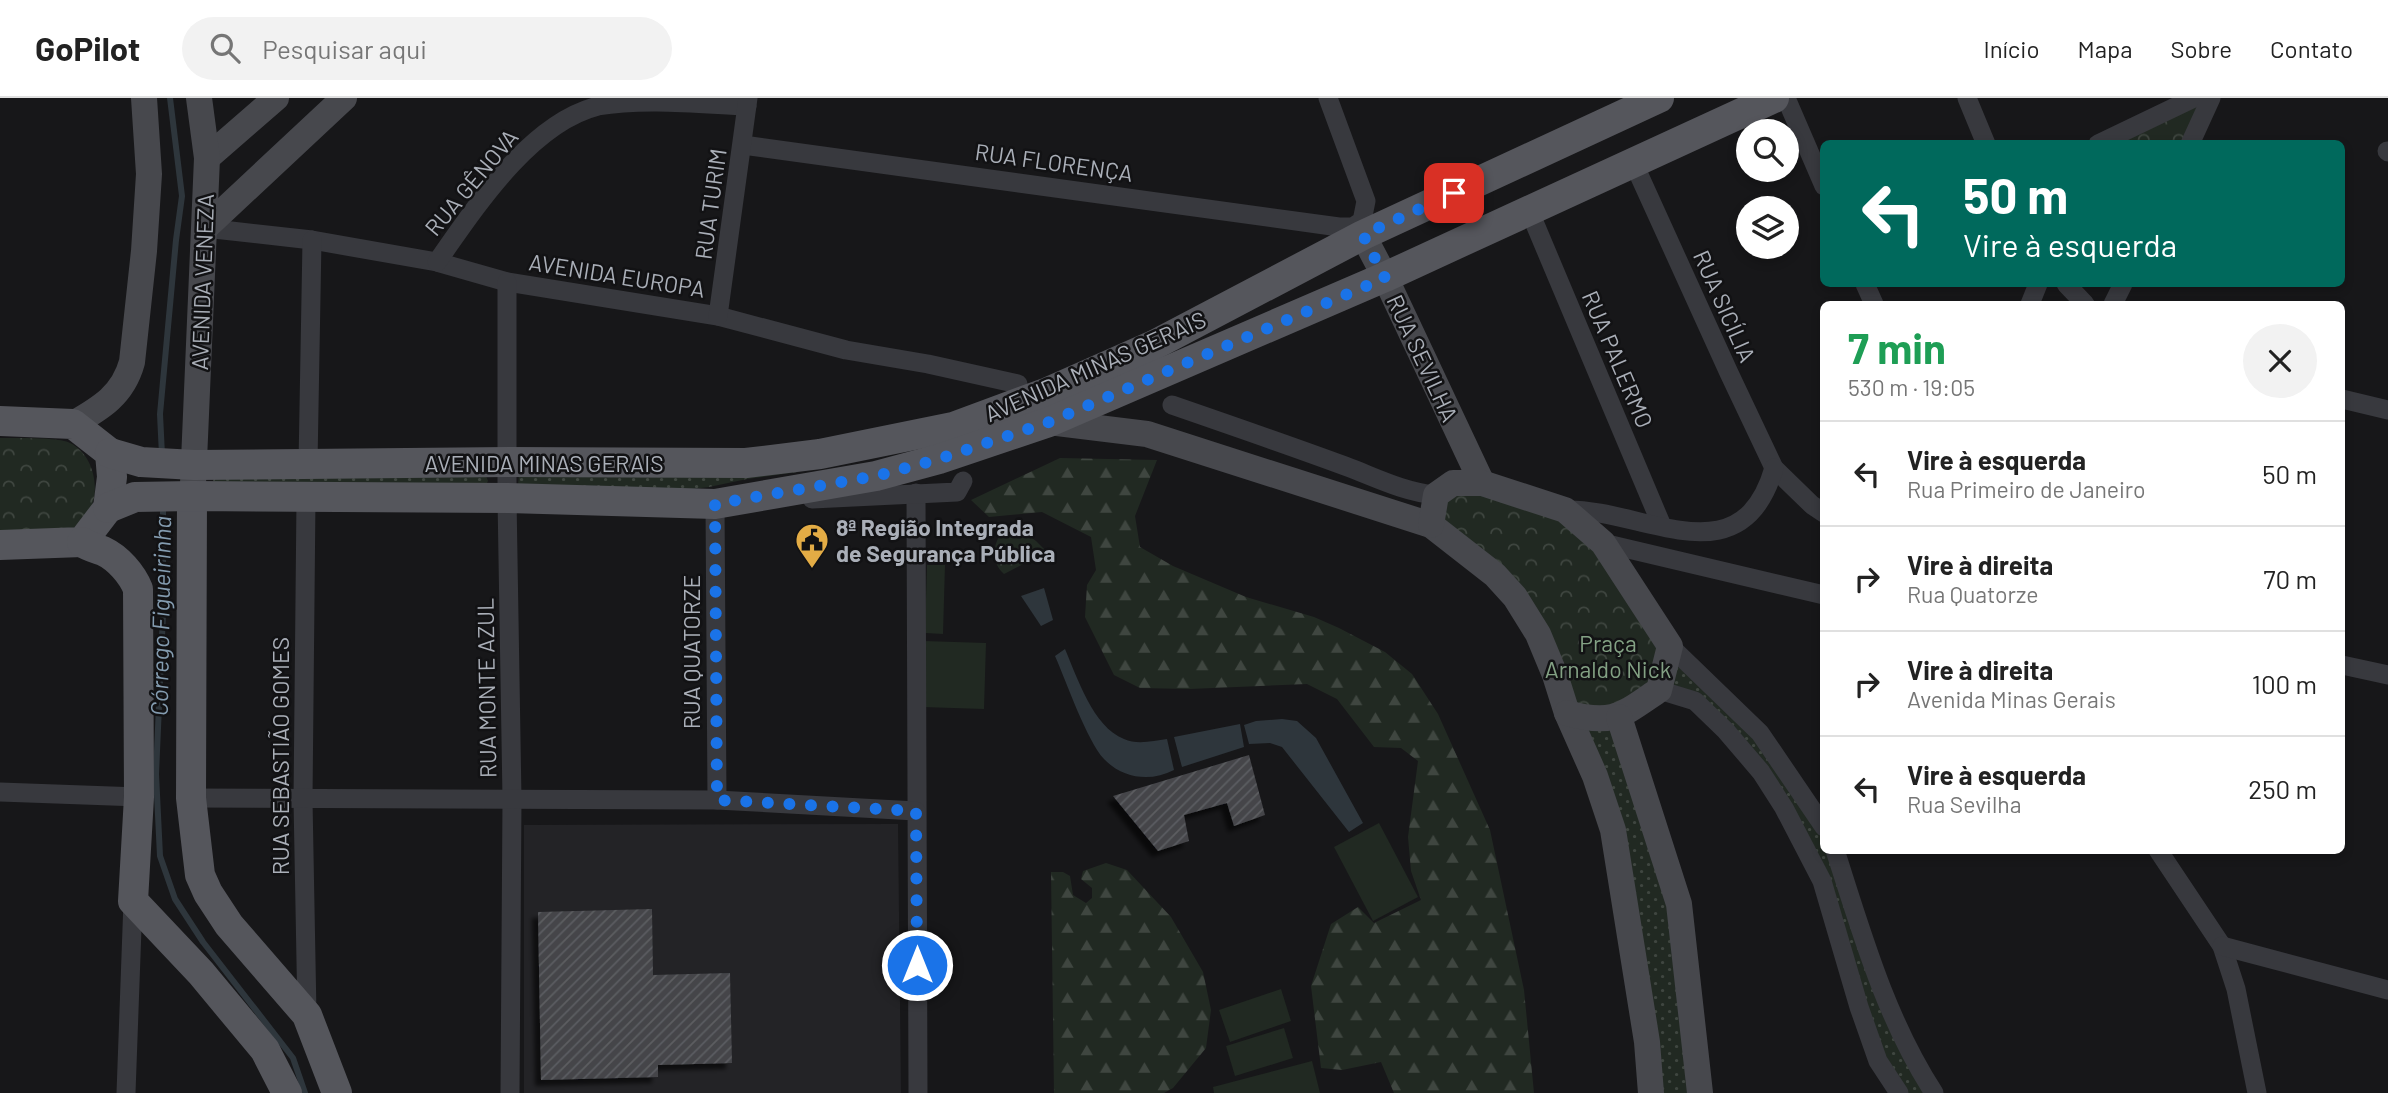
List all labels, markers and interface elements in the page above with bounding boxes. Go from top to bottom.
search box [182,17,672,80]
text: GoPilot [35,28,140,68]
icon: search [206,29,244,67]
text: Pesquisar aqui [262,33,427,64]
text: Início [1984,34,2040,63]
text: Mapa [2078,34,2132,63]
text: Sobre [2170,34,2232,63]
text: Contato [2270,34,2353,63]
map controls [1736,119,1799,259]
button: search [1736,119,1799,182]
street label: RUA GÊNOVA [418,123,524,241]
street label: RUA FLORENÇA [973,137,1135,187]
street label: RUA TURIM [688,147,732,261]
pin [1424,163,1484,223]
text: 50 m [1963,165,2068,224]
icon: left [1848,168,1939,259]
icon: arrive [1435,174,1473,212]
street label: AVENIDA VENEZA [185,193,219,371]
button: layers [1736,196,1799,259]
text: Vire à esquerda [1963,225,2177,263]
street label: RUA SICÍLIA [1688,246,1762,366]
street label: AVENIDA EUROPA [527,247,707,303]
street label: RUA PALERMO [1577,286,1659,432]
street label: RUA SEVILHA [1381,290,1465,426]
street label: AVENIDA MINAS GERAIS [980,305,1210,427]
text: 7 min [1848,322,1946,372]
button: close [2243,324,2317,398]
text: 530 m · 19:05 [1848,373,1975,401]
text: Vire à esquerda [1907,444,2086,475]
street label: AVENIDA MINAS GERAIS [424,449,664,477]
icon: left [1848,455,1886,493]
text: 50 m [2262,458,2317,489]
text: Rua Primeiro de Janeiro [1907,475,2146,503]
place label: 8ª Região Integrada de Segurança Pública [836,513,1055,567]
water label: Córrego Figueirinha [144,516,176,716]
public building icon: 8ª Região Integrada de Segurança Pública [793,521,831,570]
text: Vire à direita [1907,549,2053,580]
icon: right [1848,560,1886,598]
text: 70 m [2263,563,2317,594]
street label: RUA QUATORZE [677,575,705,729]
text: Rua Quatorze [1907,580,2039,608]
street label: RUA MONTE AZUL [470,598,502,778]
park label: Praça Arnaldo Nick [1545,629,1671,683]
street label: RUA SEBASTIÃO GOMES [266,637,294,875]
text: Vire à direita [1907,654,2053,685]
icon: right [1848,665,1886,703]
text: 100 m [2252,668,2317,699]
text: Avenida Minas Gerais [1907,685,2116,713]
text: Vire à esquerda [1907,759,2086,790]
icon: left [1848,770,1886,808]
text: 250 m [2248,773,2317,804]
text: Rua Sevilha [1907,790,2021,818]
position arrow [880,928,954,1002]

